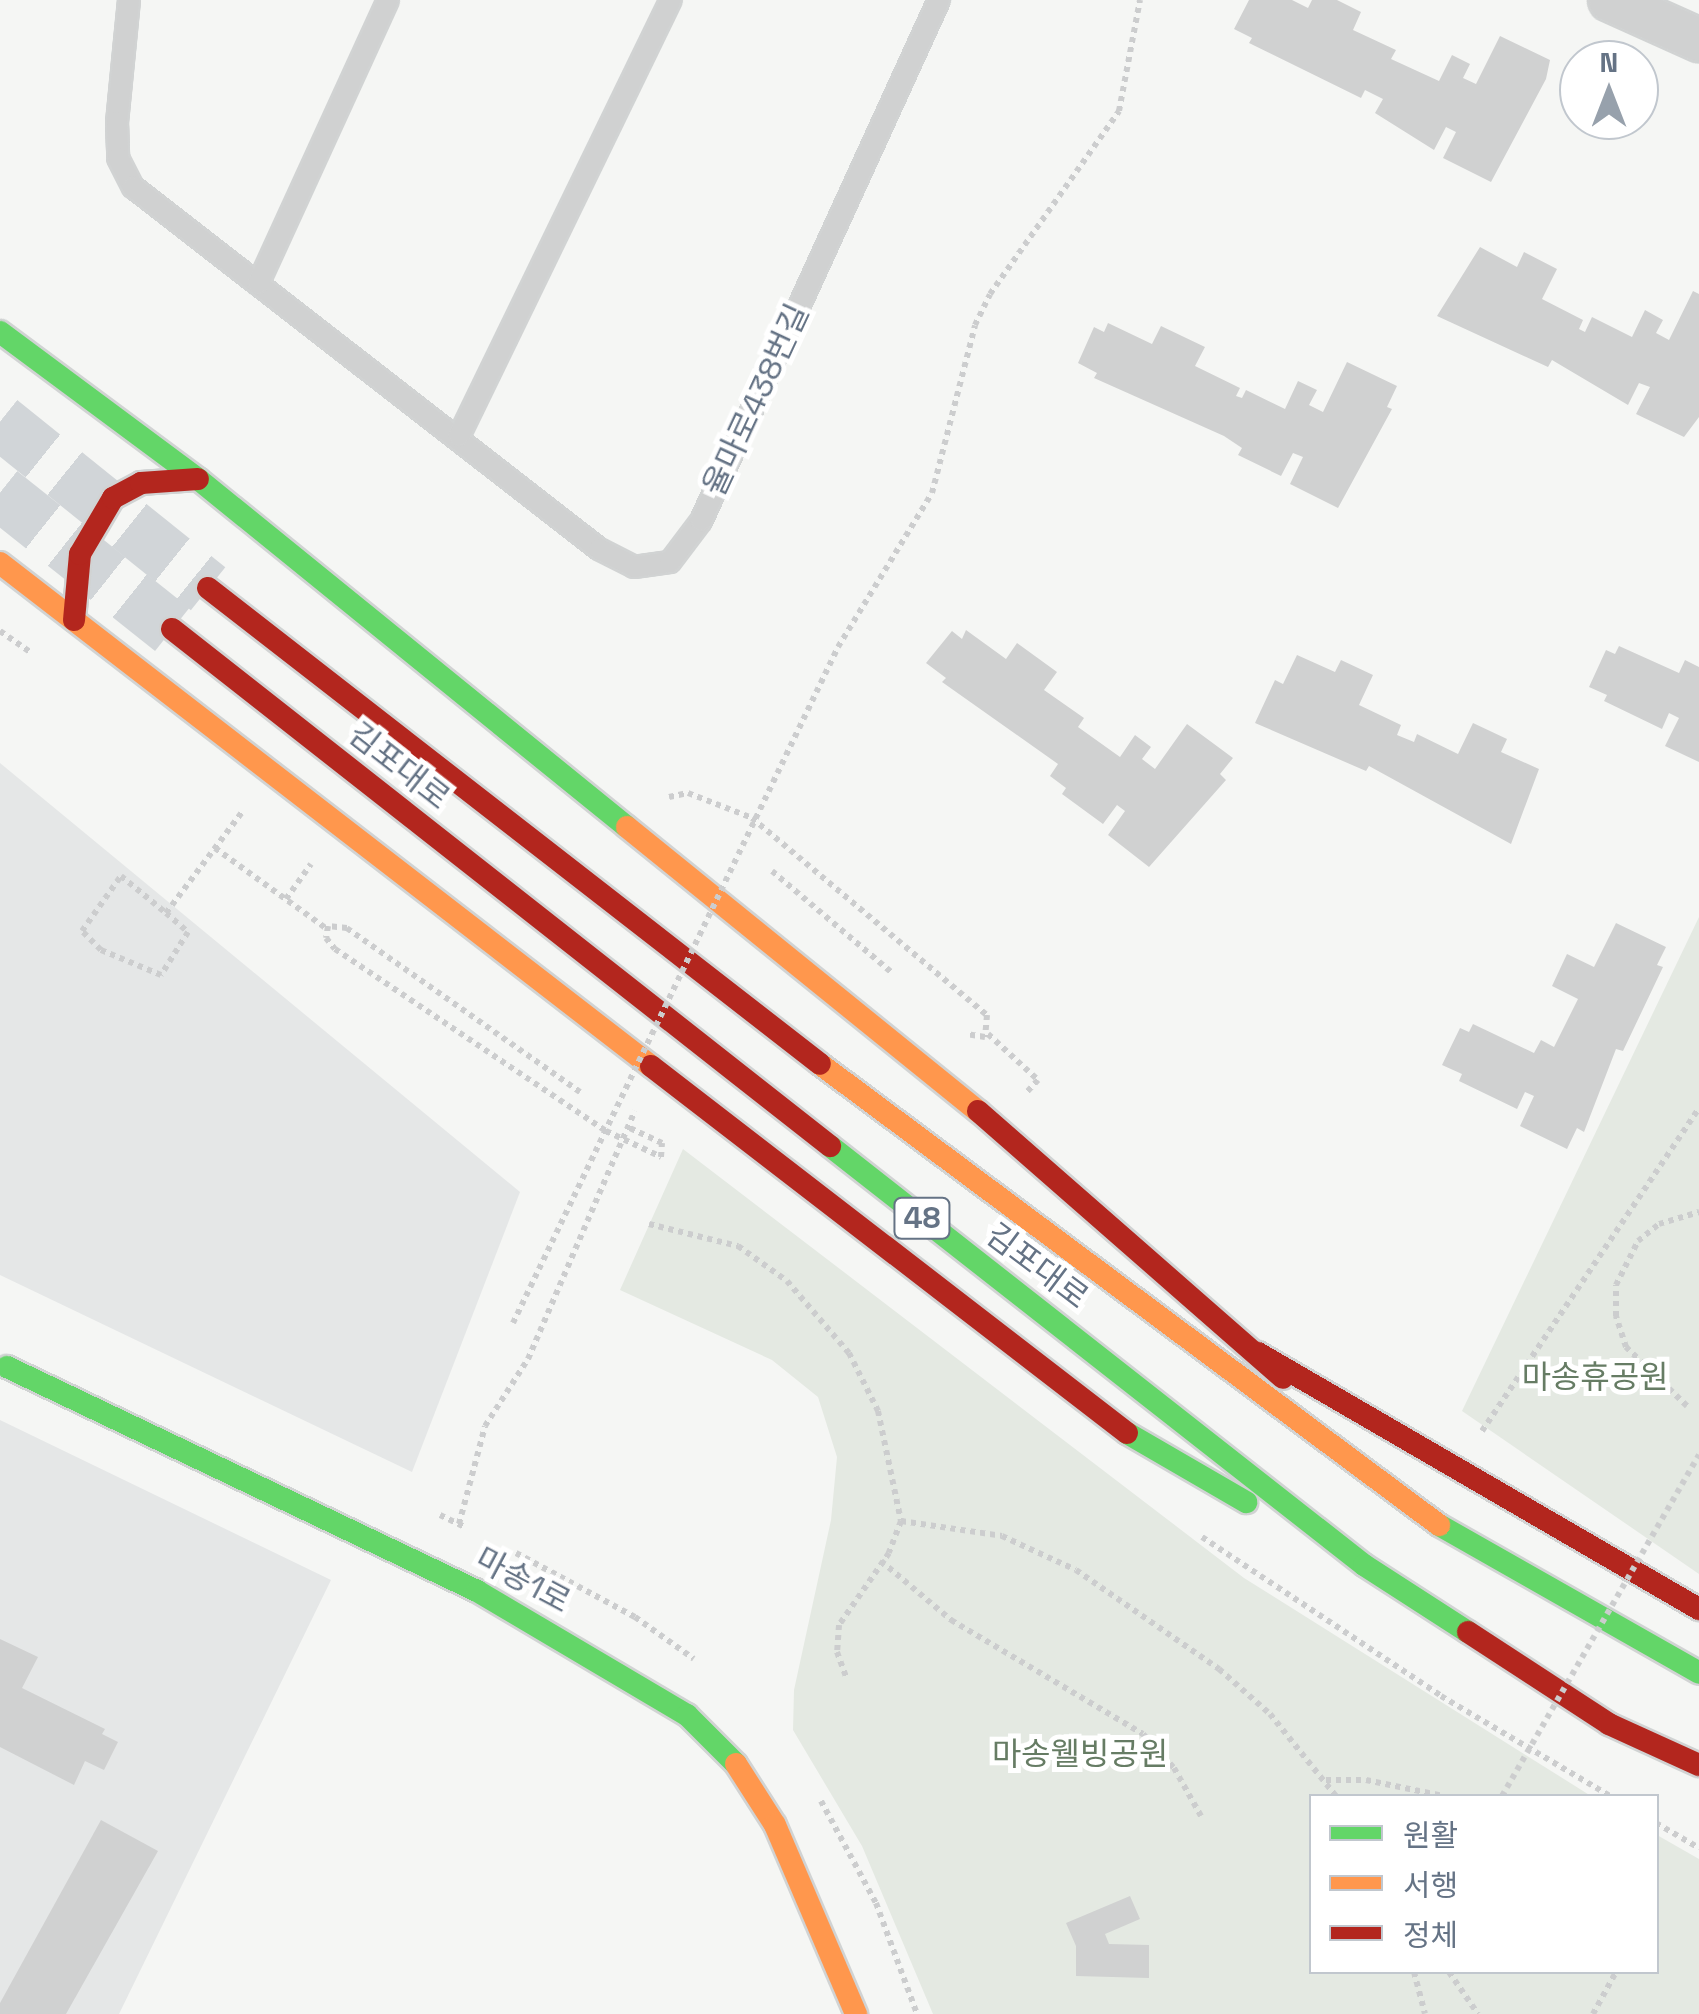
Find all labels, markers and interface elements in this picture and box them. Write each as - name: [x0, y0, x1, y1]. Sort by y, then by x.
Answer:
- north arrow: [1559, 40, 1659, 140]
- text: N: [1600, 44, 1618, 80]
- street label: 율마로438번길: [695, 298, 817, 502]
- street label: 김포대로: [341, 715, 457, 817]
- road number: 48: [892, 1193, 952, 1243]
- street label: 김포대로: [978, 1215, 1096, 1317]
- park label: 마송휴공원: [1521, 1358, 1669, 1396]
- street label: 마송1로: [469, 1539, 577, 1621]
- park label: 마송웰빙공원: [992, 1735, 1168, 1773]
- legend: [1309, 1794, 1659, 1974]
- text: 원활: [1403, 1816, 1458, 1855]
- text: 서행: [1403, 1866, 1458, 1905]
- text: 정체: [1403, 1916, 1458, 1955]

